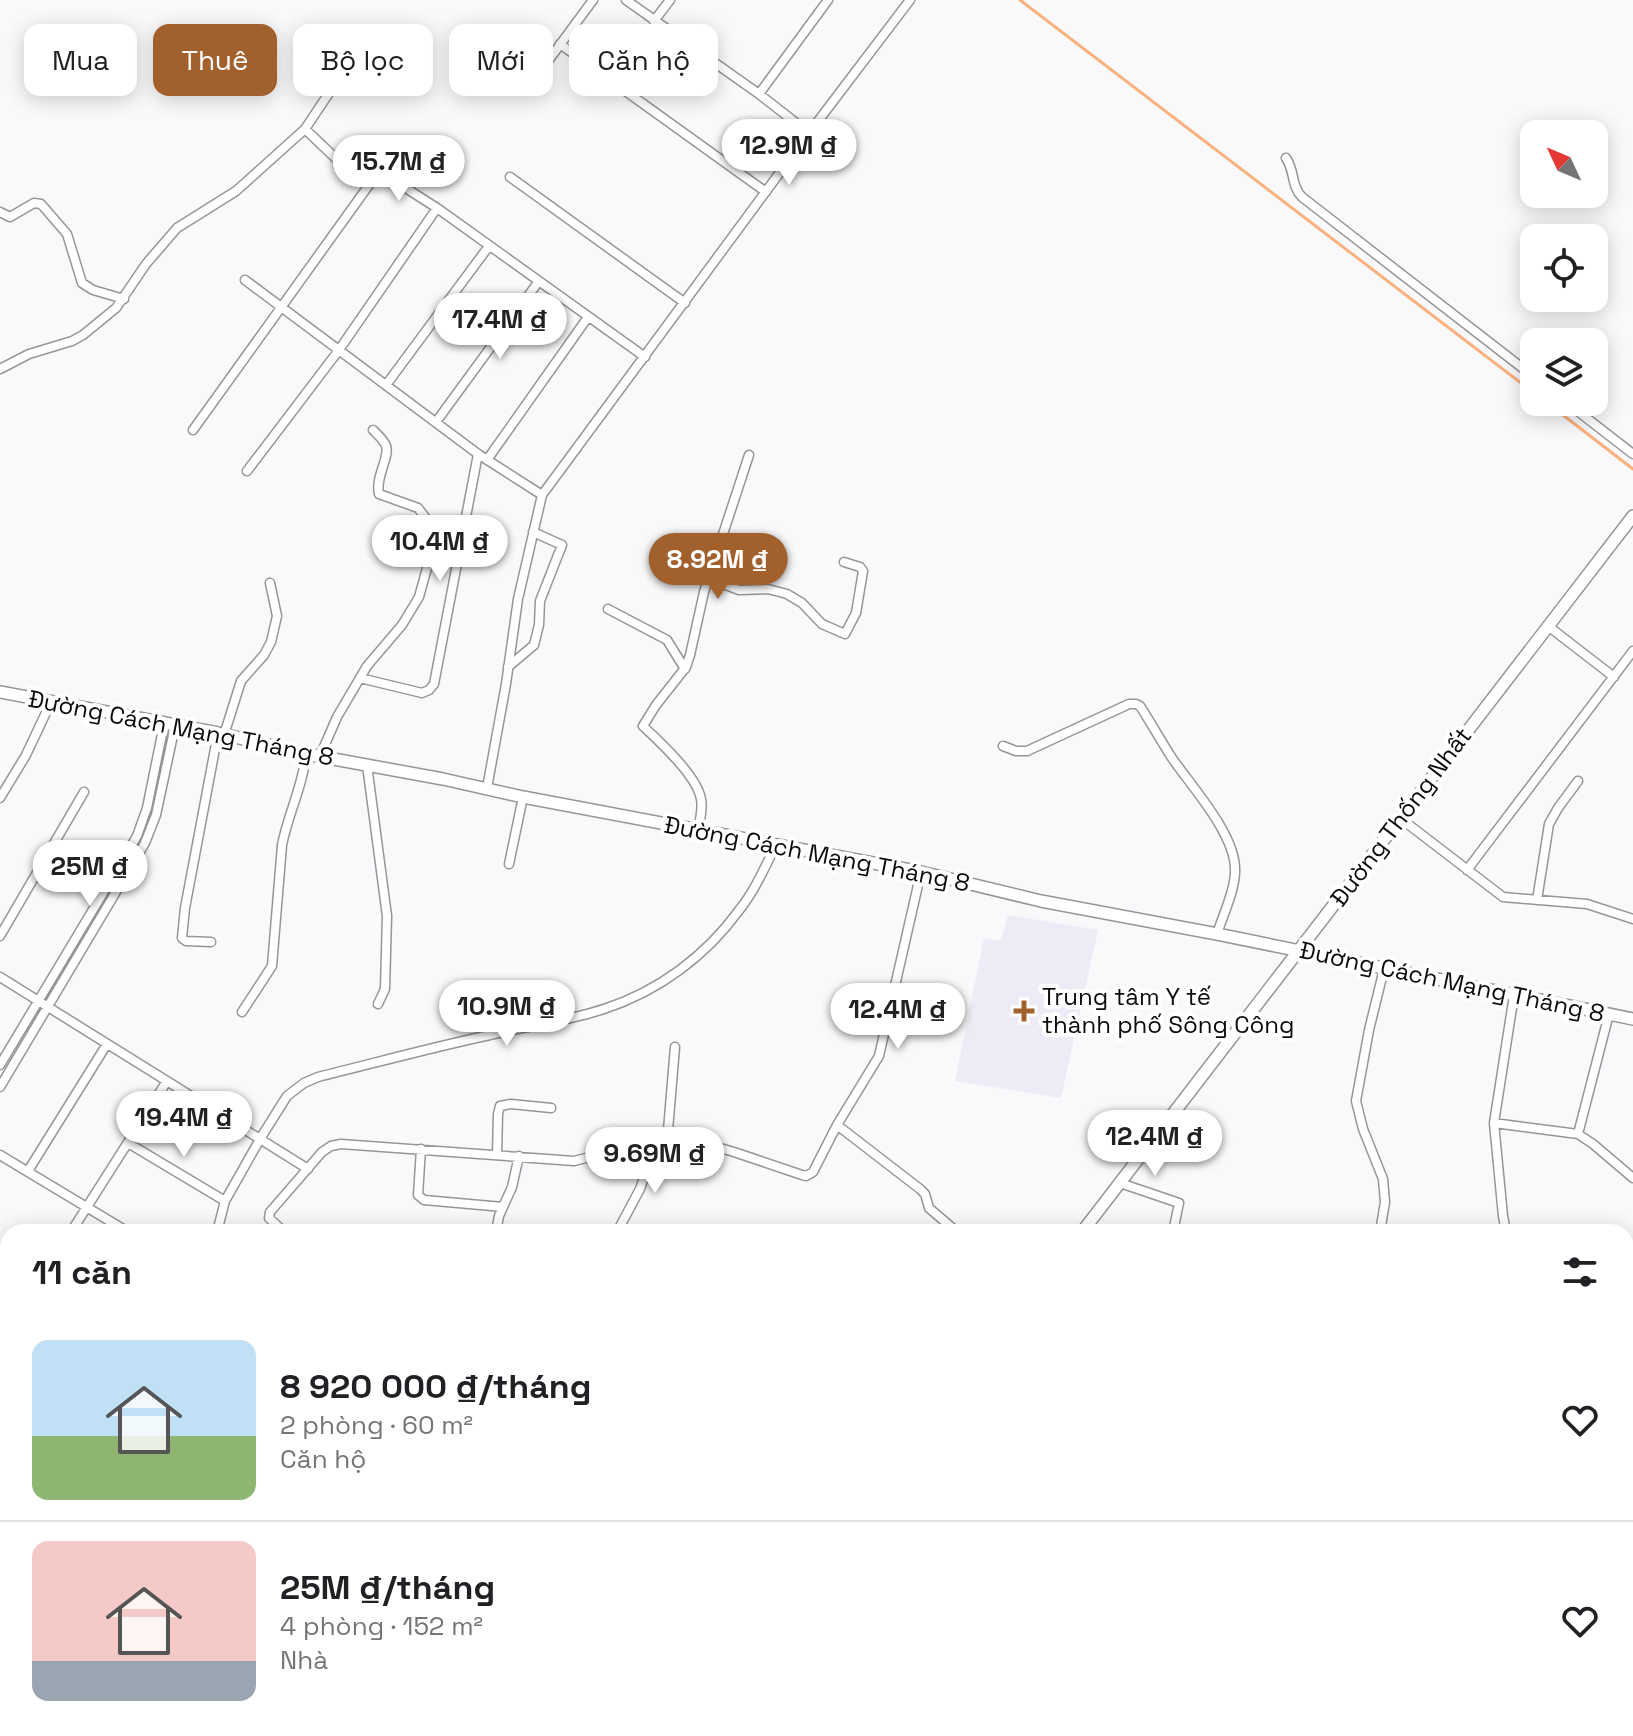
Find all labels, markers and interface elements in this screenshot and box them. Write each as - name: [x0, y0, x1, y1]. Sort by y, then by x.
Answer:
- chip: Mua: [24, 24, 137, 96]
- chip: Thuê: [153, 24, 277, 96]
- chip: Bộ lọc: [293, 24, 433, 96]
- chip: Mới: [449, 24, 553, 96]
- chip: Căn hộ: [569, 24, 718, 96]
- pin: 12.9M ₫: [715, 119, 863, 187]
- north arrow: [1520, 120, 1608, 208]
- map controls: [1520, 120, 1608, 416]
- text: 12.9M ₫: [740, 128, 838, 162]
- pin: 15.7M ₫: [325, 135, 473, 203]
- text: 15.7M ₫: [351, 144, 447, 178]
- button: locate: [1520, 224, 1608, 312]
- pin: 17.4M ₫: [426, 293, 574, 361]
- text: 17.4M ₫: [452, 302, 548, 336]
- button: layers: [1520, 328, 1608, 416]
- pin: 10.4M ₫: [366, 515, 514, 583]
- text: 10.4M ₫: [390, 524, 490, 558]
- pin: 8.92M ₫: [644, 533, 792, 601]
- text: 8.92M ₫: [667, 542, 769, 576]
- street label: Đường Cách Mạng Tháng 8: [26, 683, 337, 772]
- street label: Đường Thống Nhất: [1323, 721, 1478, 913]
- street label: Đường Cách Mạng Tháng 8: [662, 809, 973, 898]
- pin: 25M ₫: [34, 840, 146, 908]
- text: 25M ₫: [51, 849, 129, 883]
- street label: Đường Cách Mạng Tháng 8: [1297, 934, 1607, 1029]
- pin: 10.9M ₫: [433, 980, 581, 1048]
- place label: Trung tâm Y tế thành phố Sông Công: [1042, 981, 1295, 1040]
- pin: 12.4M ₫: [824, 983, 972, 1051]
- text: 10.9M ₫: [457, 989, 557, 1023]
- text: 12.4M ₫: [848, 992, 948, 1026]
- marker: Trung tâm Y tế thành phố Sông Công: [1013, 1000, 1035, 1022]
- pin: 19.4M ₫: [110, 1091, 258, 1159]
- text: 19.4M ₫: [134, 1100, 234, 1134]
- pin: 12.4M ₫: [1081, 1110, 1229, 1178]
- text: 12.4M ₫: [1105, 1119, 1205, 1153]
- pin: 9.69M ₫: [581, 1127, 729, 1195]
- text: 9.69M ₫: [603, 1136, 707, 1170]
- icon: filters: [1558, 1250, 1602, 1294]
- text: 11 căn: [32, 1251, 132, 1294]
- text: 8 920 000 ₫/tháng: [280, 1365, 592, 1408]
- icon: home: [96, 1372, 192, 1468]
- icon: heart: [1558, 1398, 1602, 1442]
- text: 2 phòng · 60 m²: [280, 1408, 473, 1442]
- text: Căn hộ: [280, 1442, 366, 1476]
- text: 25M ₫/tháng: [280, 1566, 495, 1609]
- icon: home: [96, 1573, 192, 1669]
- icon: heart: [1558, 1599, 1602, 1643]
- text: 4 phòng · 152 m²: [280, 1609, 483, 1643]
- text: Nhà: [280, 1643, 328, 1677]

